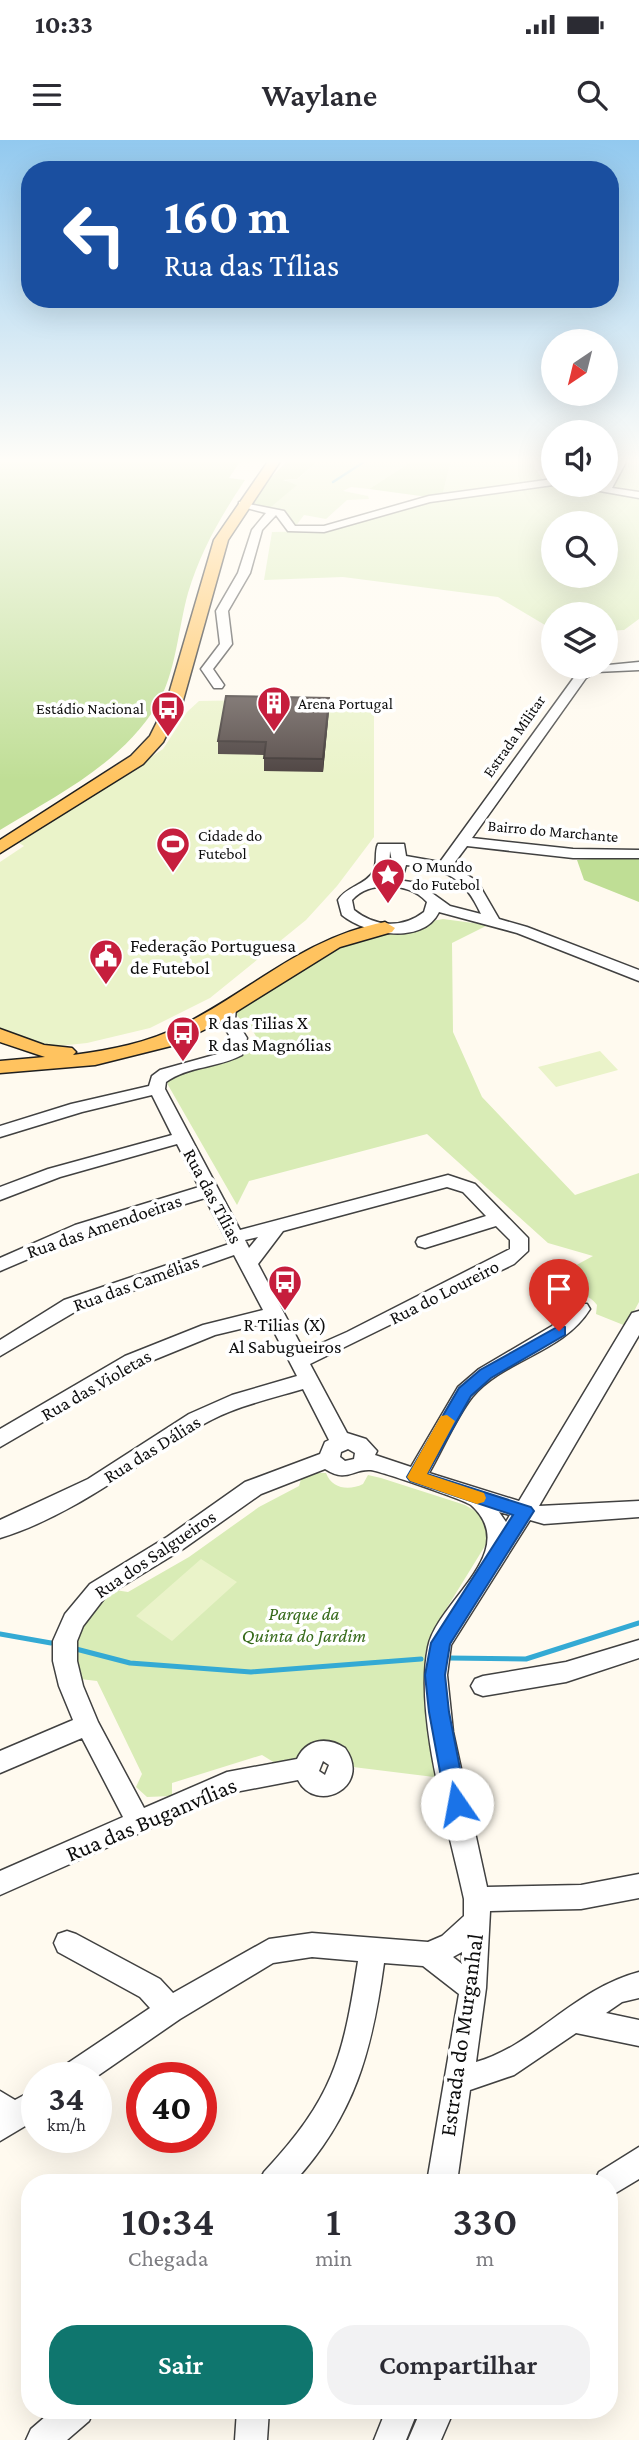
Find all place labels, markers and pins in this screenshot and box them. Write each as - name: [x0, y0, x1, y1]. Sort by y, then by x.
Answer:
- building icon: Arena Portugal: [255, 684, 293, 733]
- bus stop icon: Estádio Nacional: [149, 689, 187, 738]
- place label: Arena Portugal: [298, 695, 393, 713]
- place label: Estádio Nacional: [36, 700, 144, 717]
- sports icon: Cidade do Futebol: [154, 825, 192, 874]
- place label: Cidade do Futebol: [198, 827, 262, 862]
- place icon: O Mundo do Futebol: [369, 856, 407, 905]
- place label: O Mundo do Futebol: [412, 858, 480, 893]
- place label: Federação Portuguesa de Futebol: [130, 935, 296, 978]
- public building icon: Federação Portuguesa de Futebol: [87, 937, 125, 986]
- place label: R das Tilias X R das Magnólias: [208, 1012, 332, 1055]
- bus stop icon: R das Tilias X R das Magnólias: [164, 1014, 202, 1063]
- pin: [529, 1259, 589, 1331]
- bus stop icon: R Tilias (X) Al Sabugueiros: [266, 1263, 304, 1312]
- place label: R Tilias (X) Al Sabugueiros: [229, 1314, 341, 1357]

